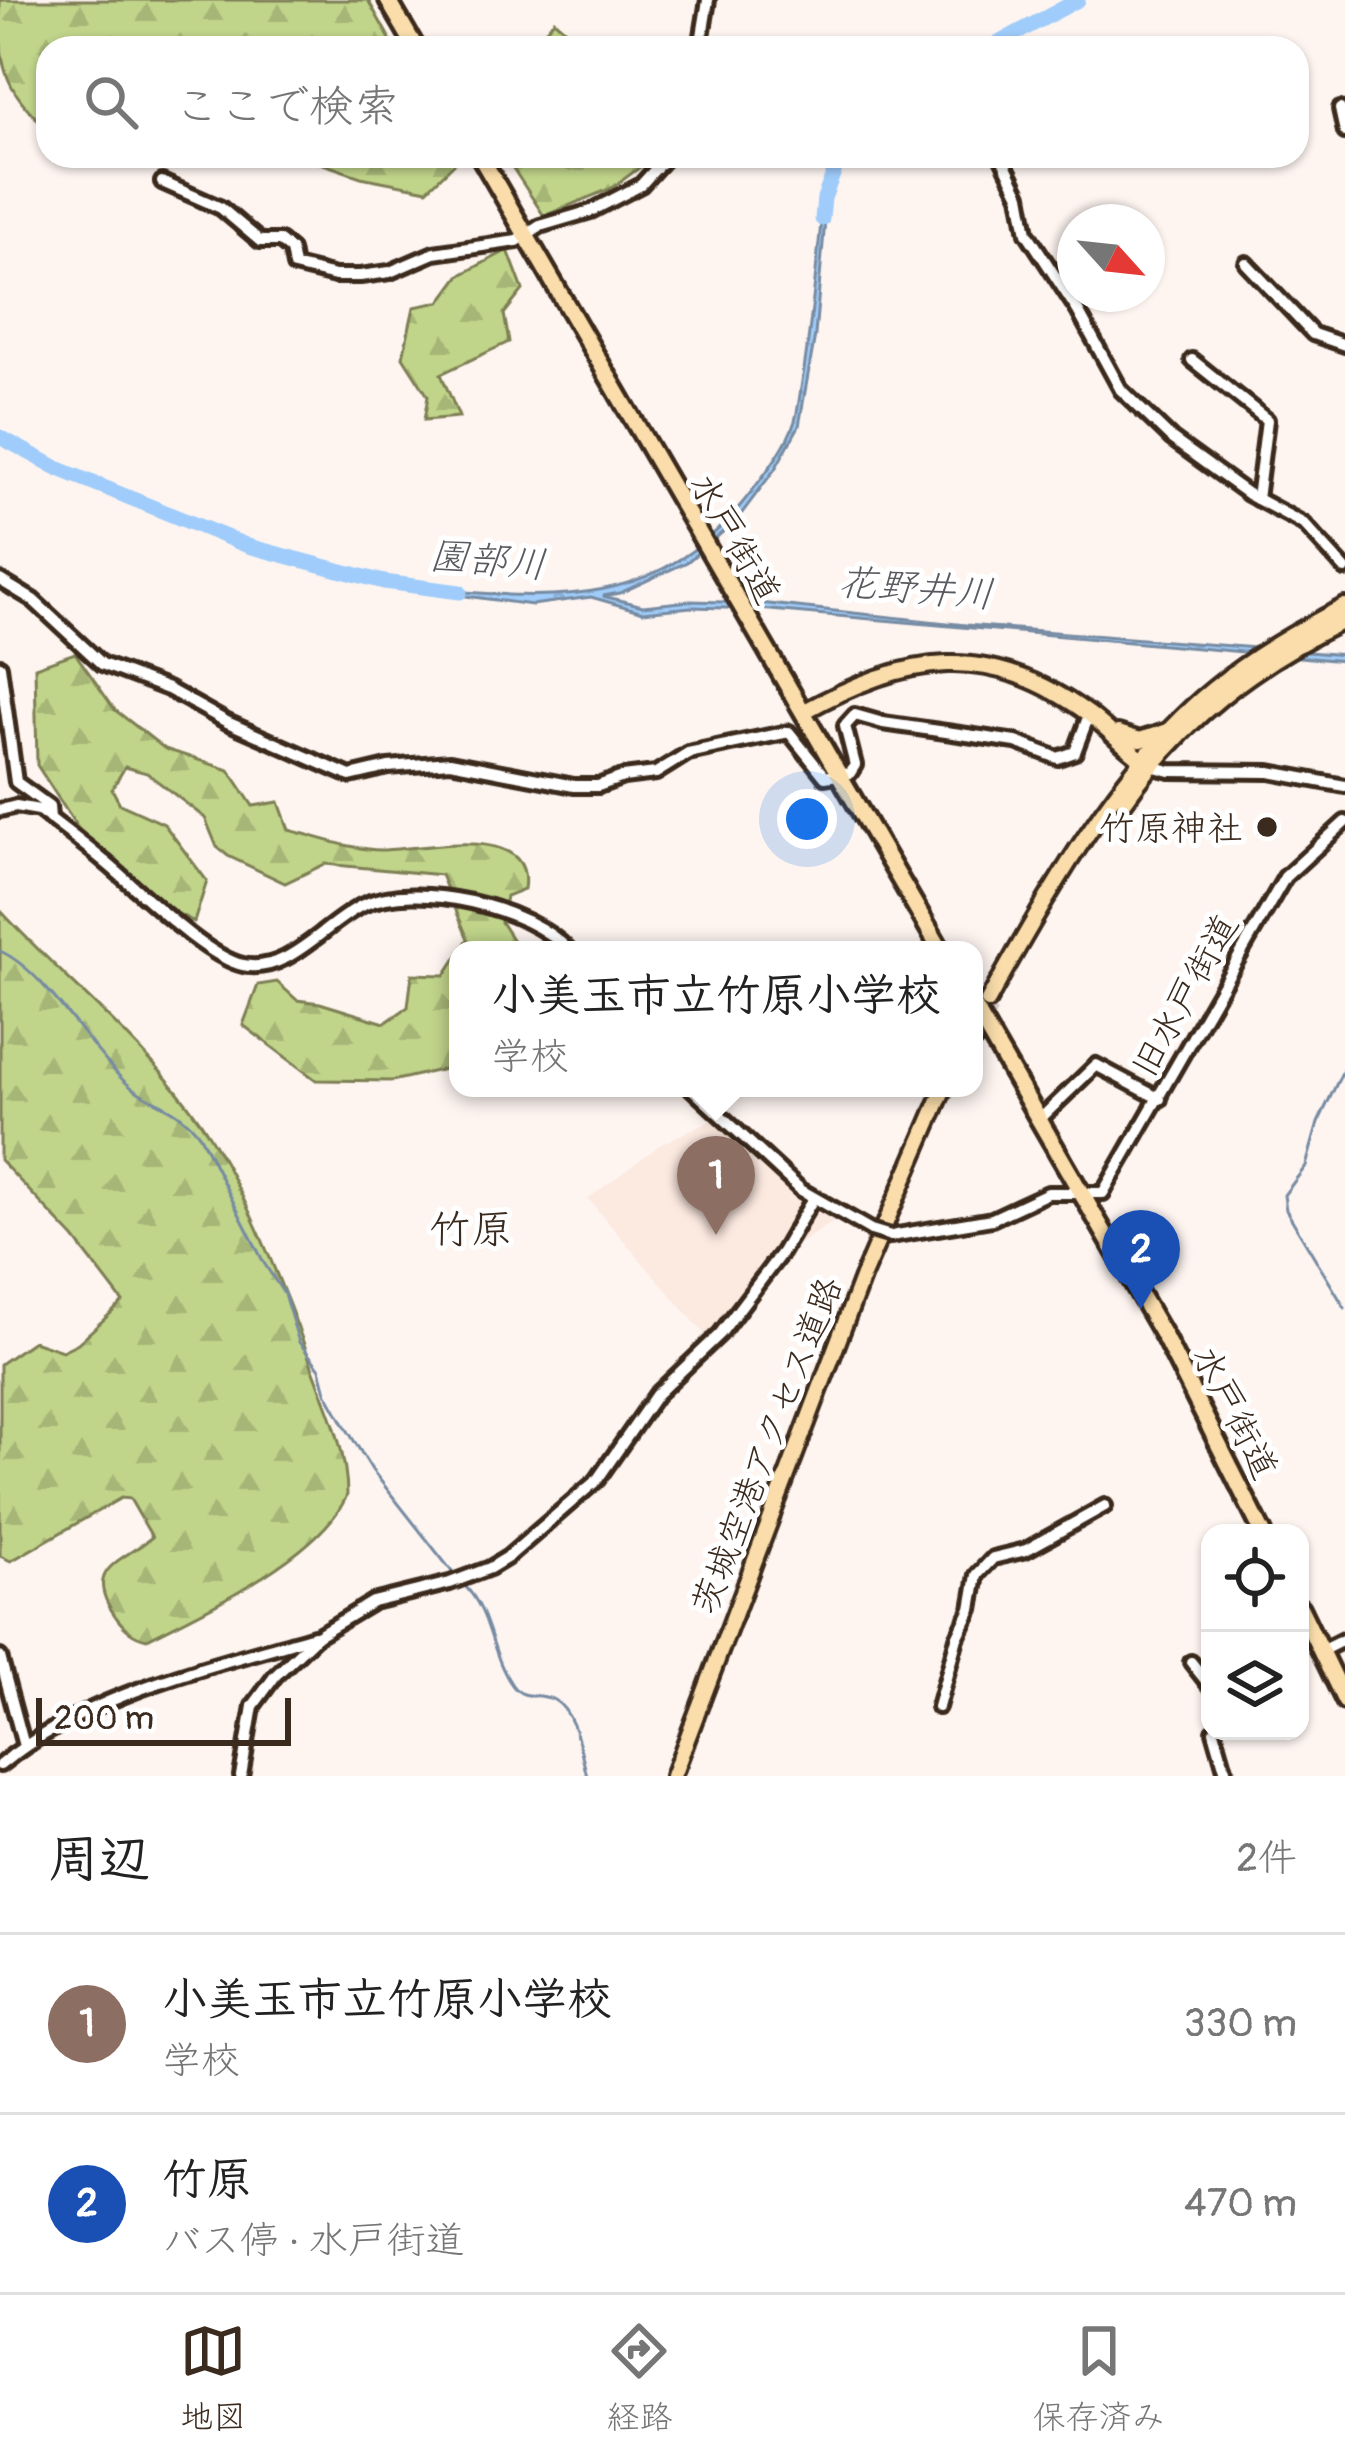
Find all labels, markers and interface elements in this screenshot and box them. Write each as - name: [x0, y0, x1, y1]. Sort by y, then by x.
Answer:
- search box: [36, 36, 1309, 168]
- icon: search: [78, 69, 144, 135]
- text: ここで検索: [174, 79, 399, 135]
- north arrow: [1057, 204, 1165, 312]
- street label: 水戸街道: [679, 465, 790, 612]
- water label: 園部川: [427, 531, 548, 590]
- water label: 花野井川: [836, 557, 996, 620]
- your location: [777, 789, 837, 849]
- place label: 竹原神社: [1099, 806, 1243, 851]
- marker: 竹原神社: [1254, 814, 1280, 840]
- street label: 旧水戸街道: [1122, 906, 1249, 1085]
- popup: [449, 941, 983, 1097]
- text: 小美玉市立竹原小学校: [491, 968, 941, 1024]
- text: 学校: [491, 1032, 569, 1081]
- pin: 1: [677, 1136, 755, 1235]
- district label: 竹原: [429, 1204, 513, 1256]
- pin: 2: [1102, 1210, 1180, 1309]
- street label: 茨城空港アクセス道路: [682, 1270, 853, 1621]
- street label: 水戸街道: [1182, 1338, 1287, 1487]
- map controls: [1201, 1524, 1309, 1740]
- button: locate: [1201, 1524, 1309, 1632]
- button: layers: [1201, 1632, 1309, 1740]
- scale bar: [36, 1692, 291, 1745]
- text: 200 m: [54, 1698, 154, 1739]
- text: 周辺: [48, 1828, 150, 1892]
- text: 2件: [1236, 1834, 1297, 1883]
- text: 小美玉市立竹原小学校: [162, 1972, 612, 2028]
- text: 1: [79, 1999, 95, 2048]
- text: 330 m: [1184, 1999, 1297, 2048]
- text: 学校: [162, 2036, 240, 2085]
- text: 竹原: [162, 2152, 252, 2208]
- text: 2: [76, 2179, 98, 2228]
- text: 470 m: [1184, 2179, 1297, 2228]
- text: バス停 · 水戸街道: [162, 2216, 465, 2265]
- tab: 地図: [180, 2318, 246, 2438]
- tab: 経路: [606, 2318, 672, 2438]
- tab: 保存済み: [1033, 2318, 1165, 2438]

